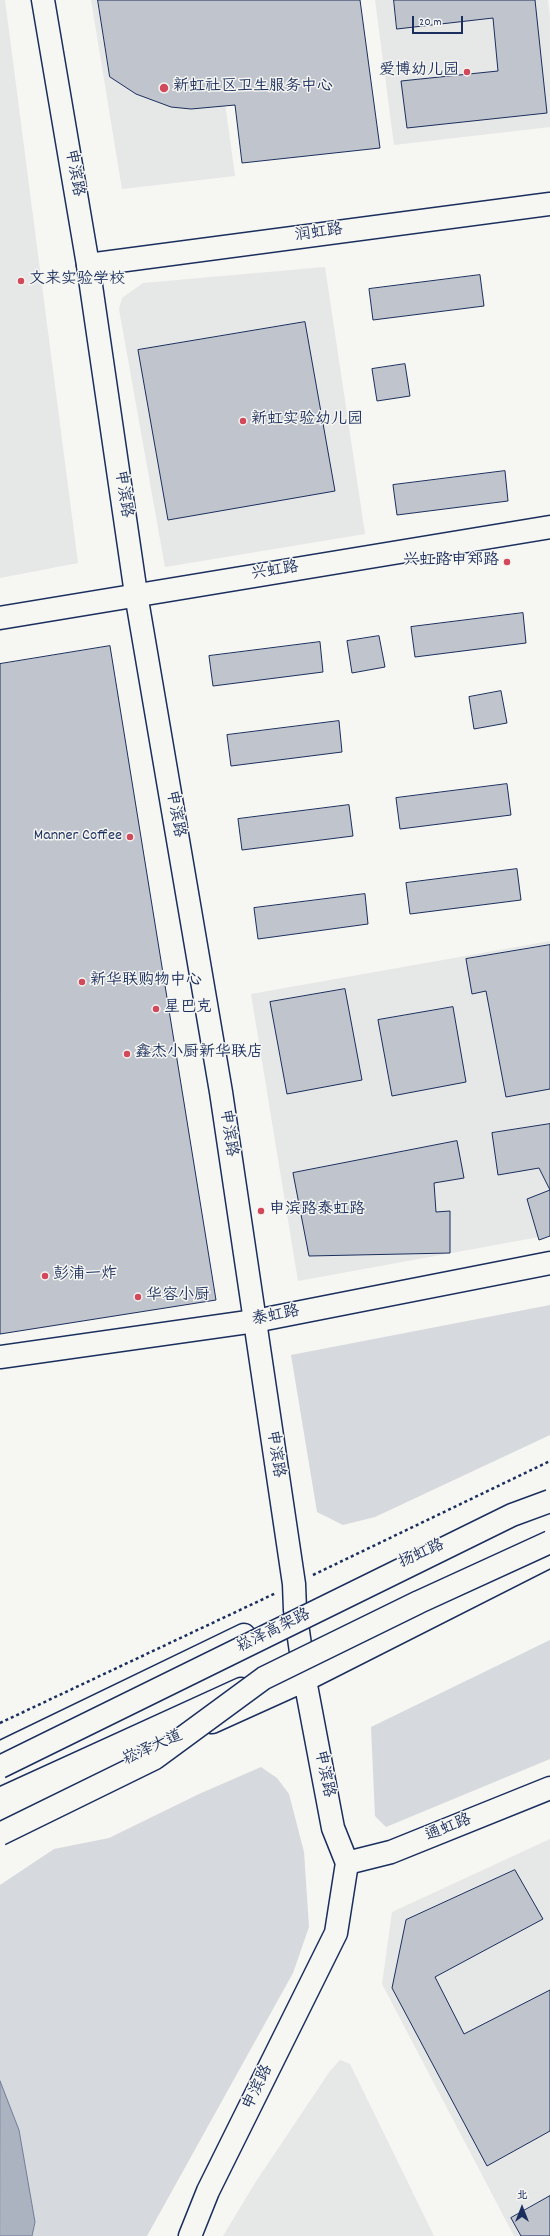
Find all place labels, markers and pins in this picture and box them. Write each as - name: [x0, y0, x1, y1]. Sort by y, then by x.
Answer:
- place label: 爱博幼儿园: [379, 62, 459, 82]
- marker: 爱博幼儿园: [462, 67, 472, 77]
- place label: 新虹社区卫生服务中心: [173, 78, 333, 98]
- marker: 新虹社区卫生服务中心: [158, 82, 170, 94]
- place label: 文来实验学校: [29, 271, 125, 291]
- marker: 文来实验学校: [16, 276, 26, 286]
- place label: 新虹实验幼儿园: [251, 411, 363, 431]
- marker: 新虹实验幼儿园: [238, 416, 248, 426]
- place label: 兴虹路申郑路: [403, 552, 499, 572]
- marker: 兴虹路申郑路: [502, 557, 512, 567]
- place label: Manner Coffee: [34, 827, 122, 847]
- marker: Manner Coffee: [125, 832, 135, 842]
- place label: 新华联购物中心: [90, 972, 202, 992]
- marker: 新华联购物中心: [77, 977, 87, 987]
- place label: 星巴克: [164, 999, 212, 1019]
- marker: 星巴克: [151, 1004, 161, 1014]
- place label: 鑫杰小厨新华联店: [135, 1044, 263, 1064]
- marker: 鑫杰小厨新华联店: [122, 1049, 132, 1059]
- place label: 申滨路泰虹路: [269, 1201, 365, 1221]
- marker: 申滨路泰虹路: [256, 1206, 266, 1216]
- place label: 彭浦一炸: [53, 1266, 117, 1286]
- marker: 彭浦一炸: [40, 1271, 50, 1281]
- place label: 华容小厨: [146, 1287, 210, 1307]
- marker: 华容小厨: [133, 1292, 143, 1302]

